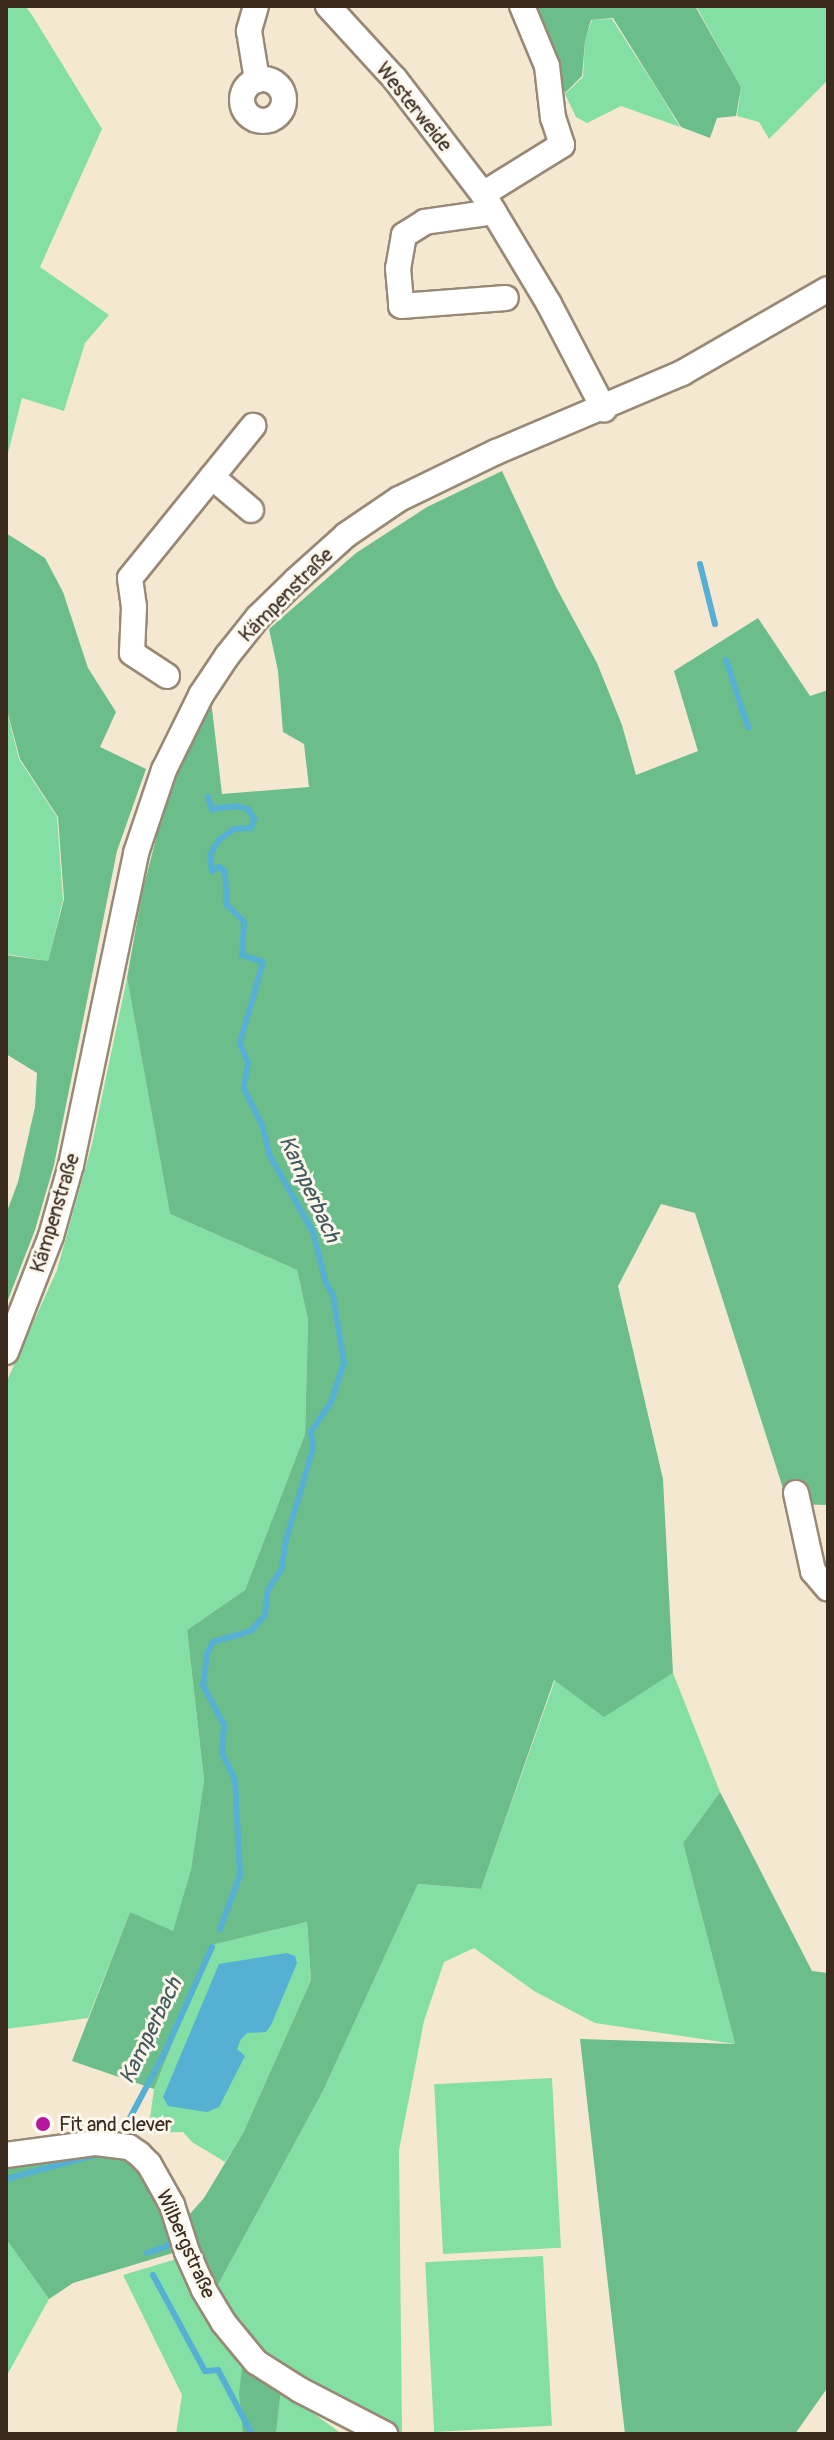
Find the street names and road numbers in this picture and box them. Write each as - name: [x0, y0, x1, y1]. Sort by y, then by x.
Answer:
- street label: Westerweide: [371, 58, 457, 156]
- street label: Kämpenstraße: [234, 543, 338, 647]
- street label: Kämpenstraße: [25, 1151, 85, 1275]
- street label: Wilbergstraße: [151, 2186, 221, 2302]

